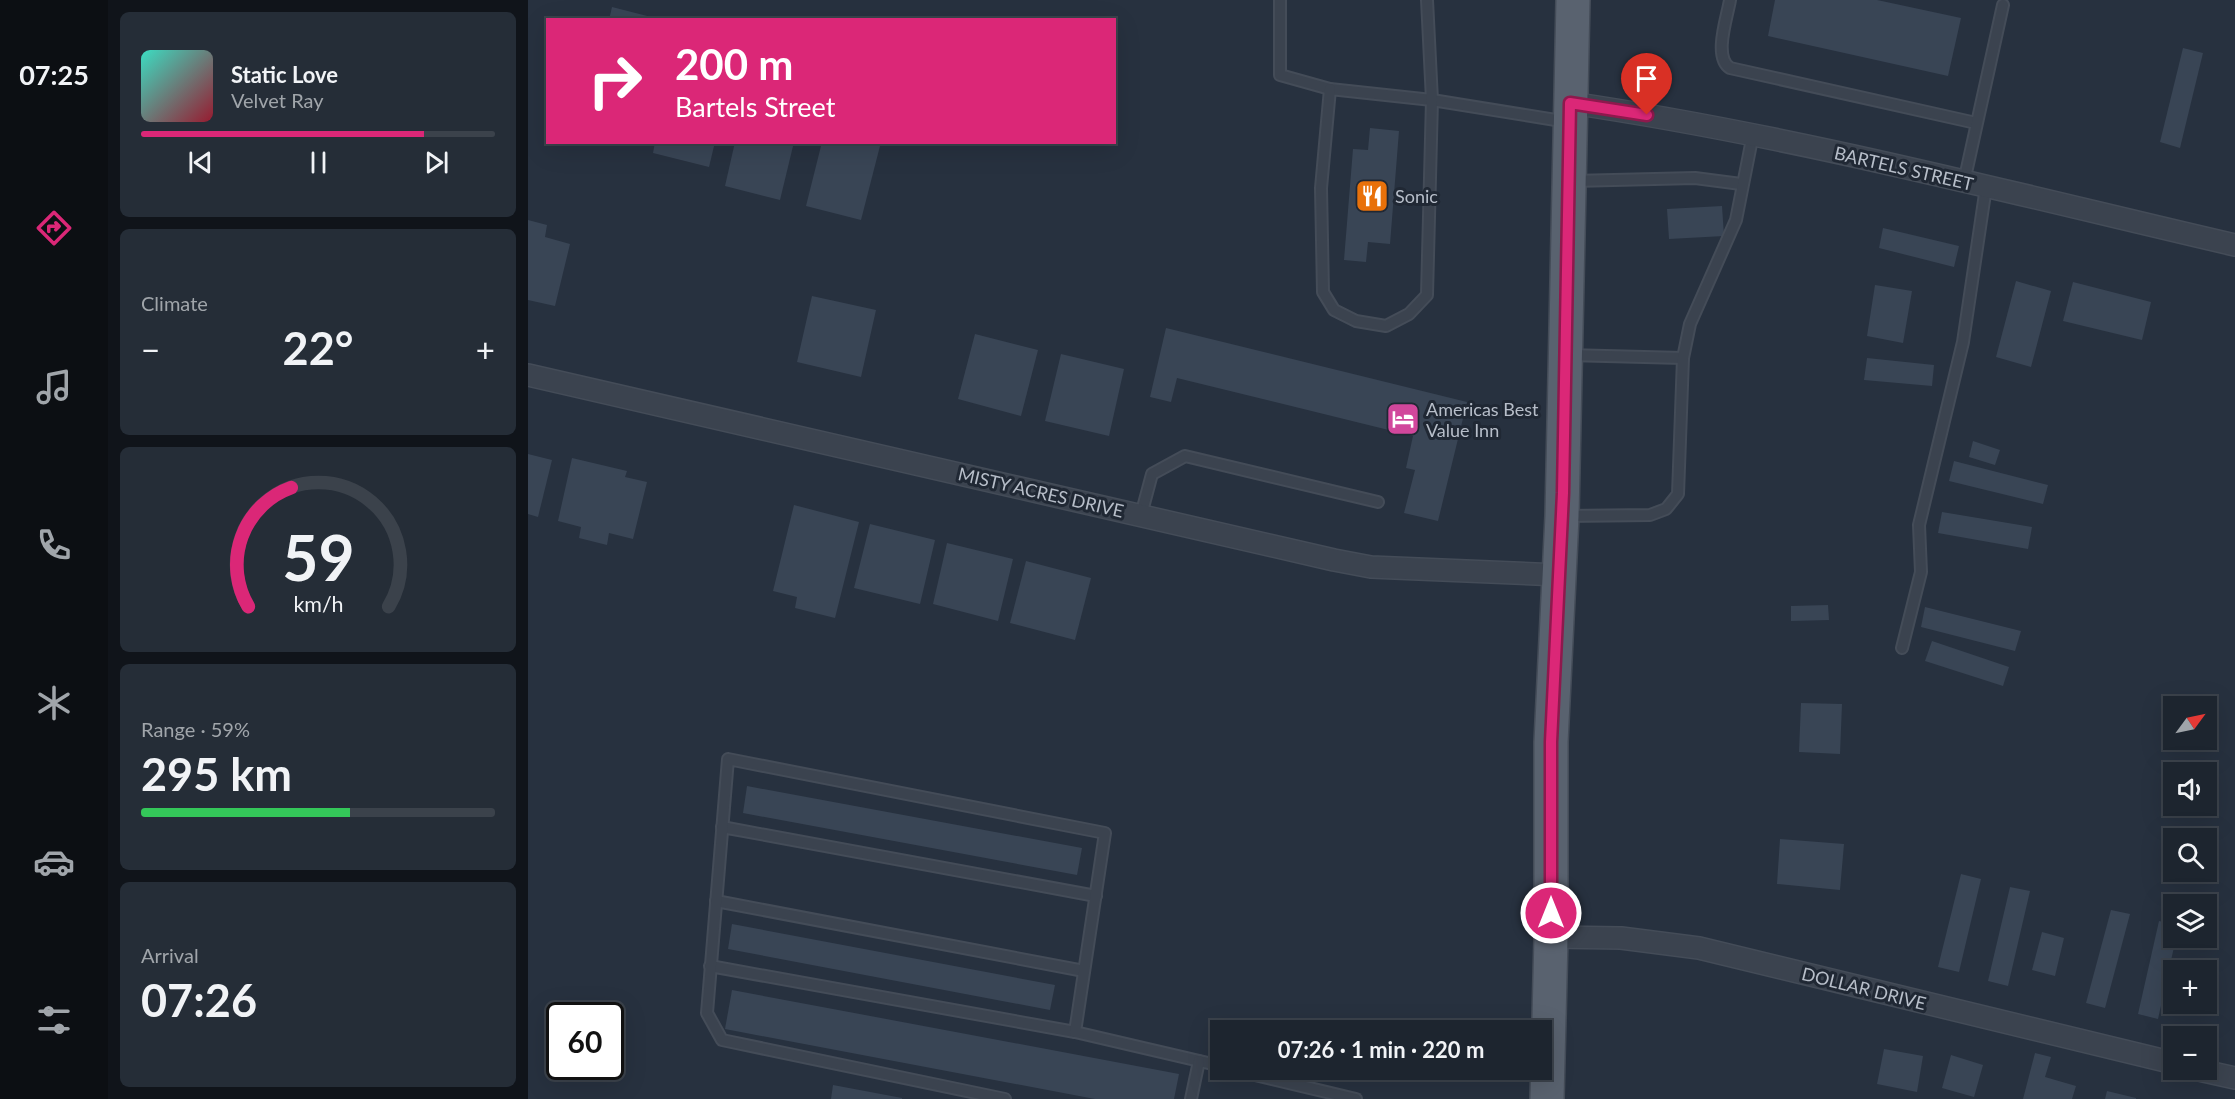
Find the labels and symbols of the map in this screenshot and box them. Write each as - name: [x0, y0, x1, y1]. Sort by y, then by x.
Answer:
- pin: [1621, 53, 1672, 115]
- street label: BARTELS STREET: [1832, 141, 1976, 195]
- restaurant icon: Sonic: [1354, 178, 1390, 214]
- place label: Sonic: [1395, 185, 1438, 207]
- place label: Americas Best Value Inn: [1426, 398, 1539, 441]
- hotel icon: Americas Best Value Inn: [1385, 401, 1421, 437]
- street label: MISTY ACRES DRIVE: [956, 462, 1126, 522]
- north arrow: [2163, 696, 2217, 750]
- position arrow: [1519, 881, 1583, 945]
- street label: DOLLAR DRIVE: [1800, 962, 1928, 1014]
- speed limit sign: 60: [546, 1002, 624, 1080]

